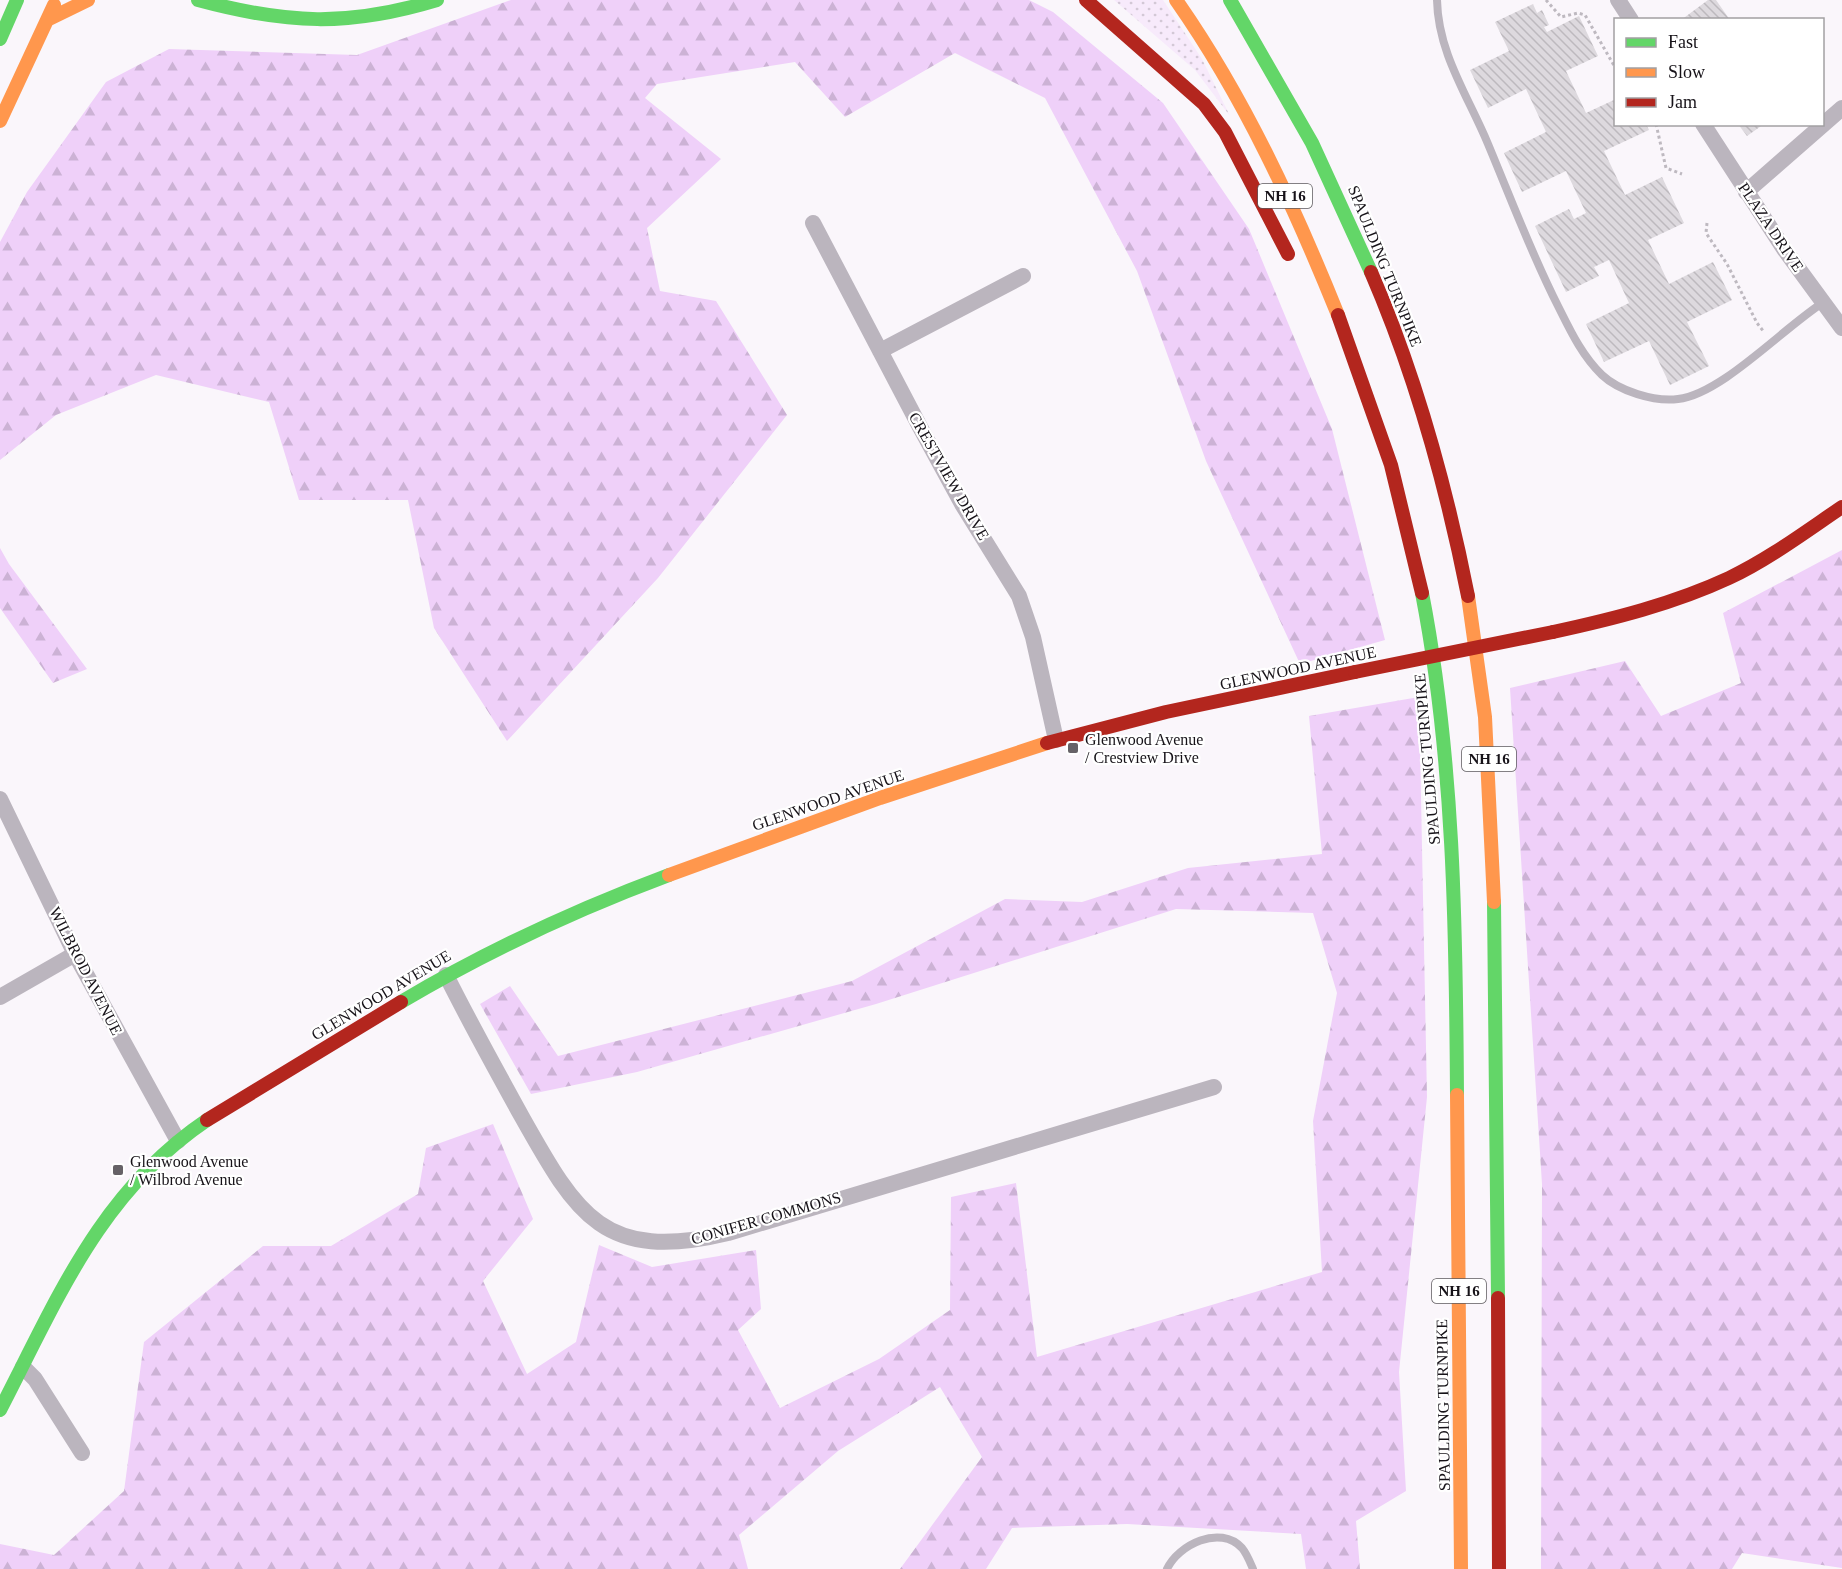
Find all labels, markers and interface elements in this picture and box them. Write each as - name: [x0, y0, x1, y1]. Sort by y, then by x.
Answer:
- legend: [1614, 18, 1824, 126]
- text: Fast: [1668, 32, 1698, 52]
- text: Slow: [1668, 62, 1705, 82]
- text: Jam: [1668, 92, 1697, 112]
- street label: PLAZA DRIVE: [1735, 179, 1807, 275]
- street label: SPAULDING TURNPIKE: [1345, 183, 1425, 349]
- road number: NH 16: [1258, 184, 1312, 208]
- street label: CRESTVIEW DRIVE: [906, 409, 992, 543]
- street label: GLENWOOD AVENUE: [1218, 643, 1378, 693]
- street label: SPAULDING TURNPIKE: [1411, 673, 1443, 845]
- place label: Glenwood Avenue / Crestview Drive: [1085, 731, 1203, 766]
- marker: Glenwood Avenue / Crestview Drive: [1066, 741, 1080, 755]
- road number: NH 16: [1462, 747, 1516, 771]
- street label: GLENWOOD AVENUE: [750, 766, 906, 834]
- street label: WILBROD AVENUE: [46, 904, 126, 1038]
- street label: GLENWOOD AVENUE: [308, 947, 454, 1043]
- place label: Glenwood Avenue / Wilbrod Avenue: [130, 1153, 248, 1188]
- marker: Glenwood Avenue / Wilbrod Avenue: [111, 1163, 125, 1177]
- street label: CONIFER COMMONS: [689, 1188, 843, 1248]
- road number: NH 16: [1432, 1279, 1486, 1303]
- street label: SPAULDING TURNPIKE: [1433, 1319, 1453, 1491]

